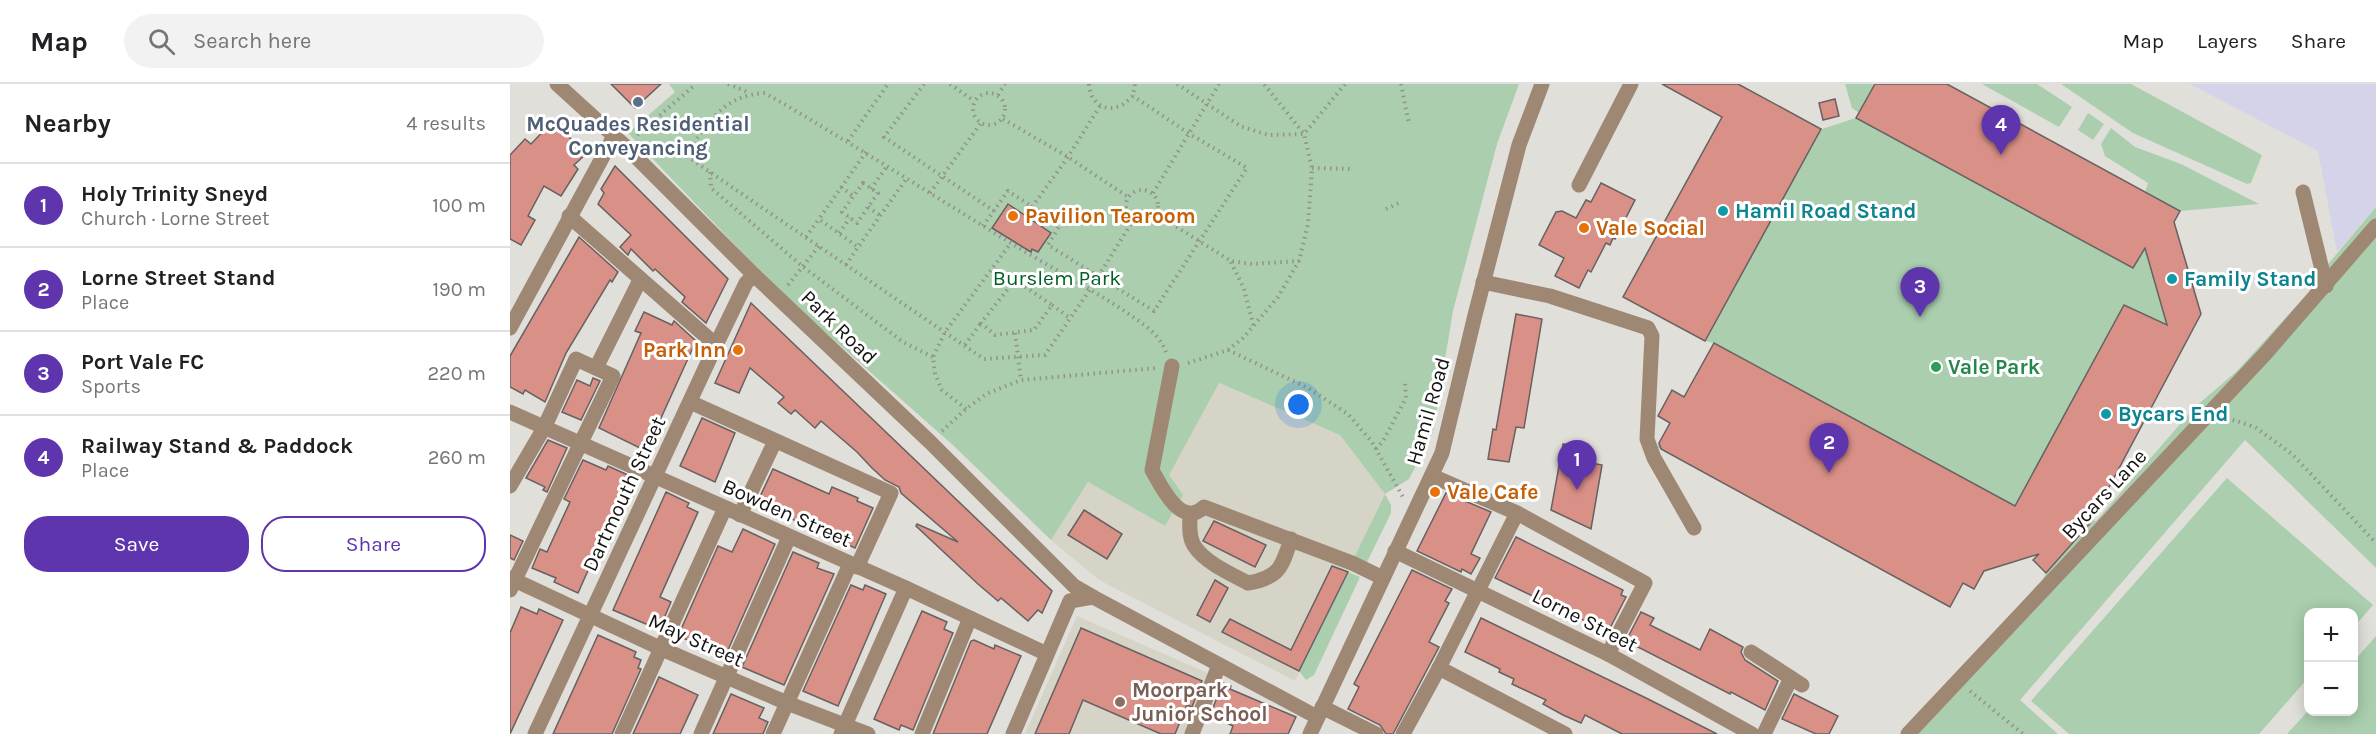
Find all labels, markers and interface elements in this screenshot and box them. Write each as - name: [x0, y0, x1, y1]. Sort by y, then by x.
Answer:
- search box: [124, 14, 544, 68]
- text: Map: [30, 25, 88, 58]
- icon: search: [145, 25, 178, 58]
- text: Search here: [193, 28, 311, 54]
- text: Map: [2122, 29, 2164, 53]
- text: Layers: [2197, 29, 2258, 53]
- text: Share: [2291, 29, 2346, 53]
- marker: McQuades Residential Conveyancing: [631, 95, 645, 109]
- pin: 4: [1982, 106, 2020, 155]
- text: Nearby: [24, 108, 111, 139]
- text: 4 results: [406, 112, 486, 135]
- place label: McQuades Residential Conveyancing: [526, 112, 750, 160]
- text: Holy Trinity Sneyd: [81, 181, 268, 207]
- text: 1: [40, 194, 47, 217]
- text: 100 m: [432, 194, 486, 217]
- place label: Hamil Road Stand: [1735, 199, 1916, 223]
- place label: Pavilion Tearoom: [1025, 204, 1196, 228]
- marker: Hamil Road Stand: [1716, 204, 1730, 218]
- text: Church · Lorne Street: [81, 207, 270, 230]
- marker: Pavilion Tearoom: [1006, 209, 1020, 223]
- place label: Vale Social: [1596, 216, 1705, 240]
- marker: Vale Social: [1577, 221, 1591, 235]
- text: Lorne Street Stand: [81, 265, 276, 291]
- park label: Burslem Park: [993, 266, 1121, 290]
- place label: Family Stand: [2184, 267, 2316, 291]
- pin: 3: [1900, 268, 1940, 317]
- marker: Family Stand: [2165, 272, 2179, 286]
- text: 2: [37, 278, 50, 301]
- text: 190 m: [432, 278, 486, 301]
- street label: Park Road: [796, 285, 882, 369]
- text: Place: [81, 291, 129, 314]
- place label: Park Inn: [643, 338, 726, 362]
- marker: Park Inn: [731, 343, 745, 357]
- text: Port Vale FC: [81, 349, 204, 375]
- street label: Hamil Road: [1401, 354, 1455, 468]
- place label: Vale Park: [1948, 355, 2041, 379]
- marker: Vale Park: [1929, 360, 1943, 374]
- text: 3: [37, 362, 50, 385]
- text: 220 m: [427, 362, 486, 385]
- text: Sports: [81, 375, 141, 398]
- your location: [1284, 390, 1313, 419]
- place label: Bycars End: [2118, 402, 2229, 426]
- marker: Bycars End: [2099, 407, 2113, 421]
- street label: Dartmouth Street: [578, 413, 670, 575]
- pin: 2: [1810, 424, 1848, 473]
- text: Railway Stand & Paddock: [81, 433, 353, 459]
- pin: 1: [1558, 440, 1596, 490]
- street label: Bycars Lane: [2056, 444, 2152, 544]
- text: 4: [38, 446, 49, 469]
- text: 260 m: [428, 446, 486, 469]
- text: Place: [81, 459, 129, 482]
- street label: Bowden Street: [719, 474, 855, 552]
- place label: Vale Cafe: [1447, 480, 1538, 504]
- marker: Vale Cafe: [1428, 485, 1442, 499]
- button: Save: [24, 516, 249, 572]
- button: Share: [261, 516, 486, 572]
- street label: Lorne Street: [1528, 583, 1642, 657]
- street label: May Street: [645, 608, 747, 672]
- map controls: [2304, 608, 2358, 716]
- button: +: [2304, 608, 2358, 662]
- button: −: [2304, 662, 2358, 716]
- place label: Moorpark Junior School: [1132, 678, 1268, 726]
- marker: Moorpark Junior School: [1113, 695, 1127, 709]

